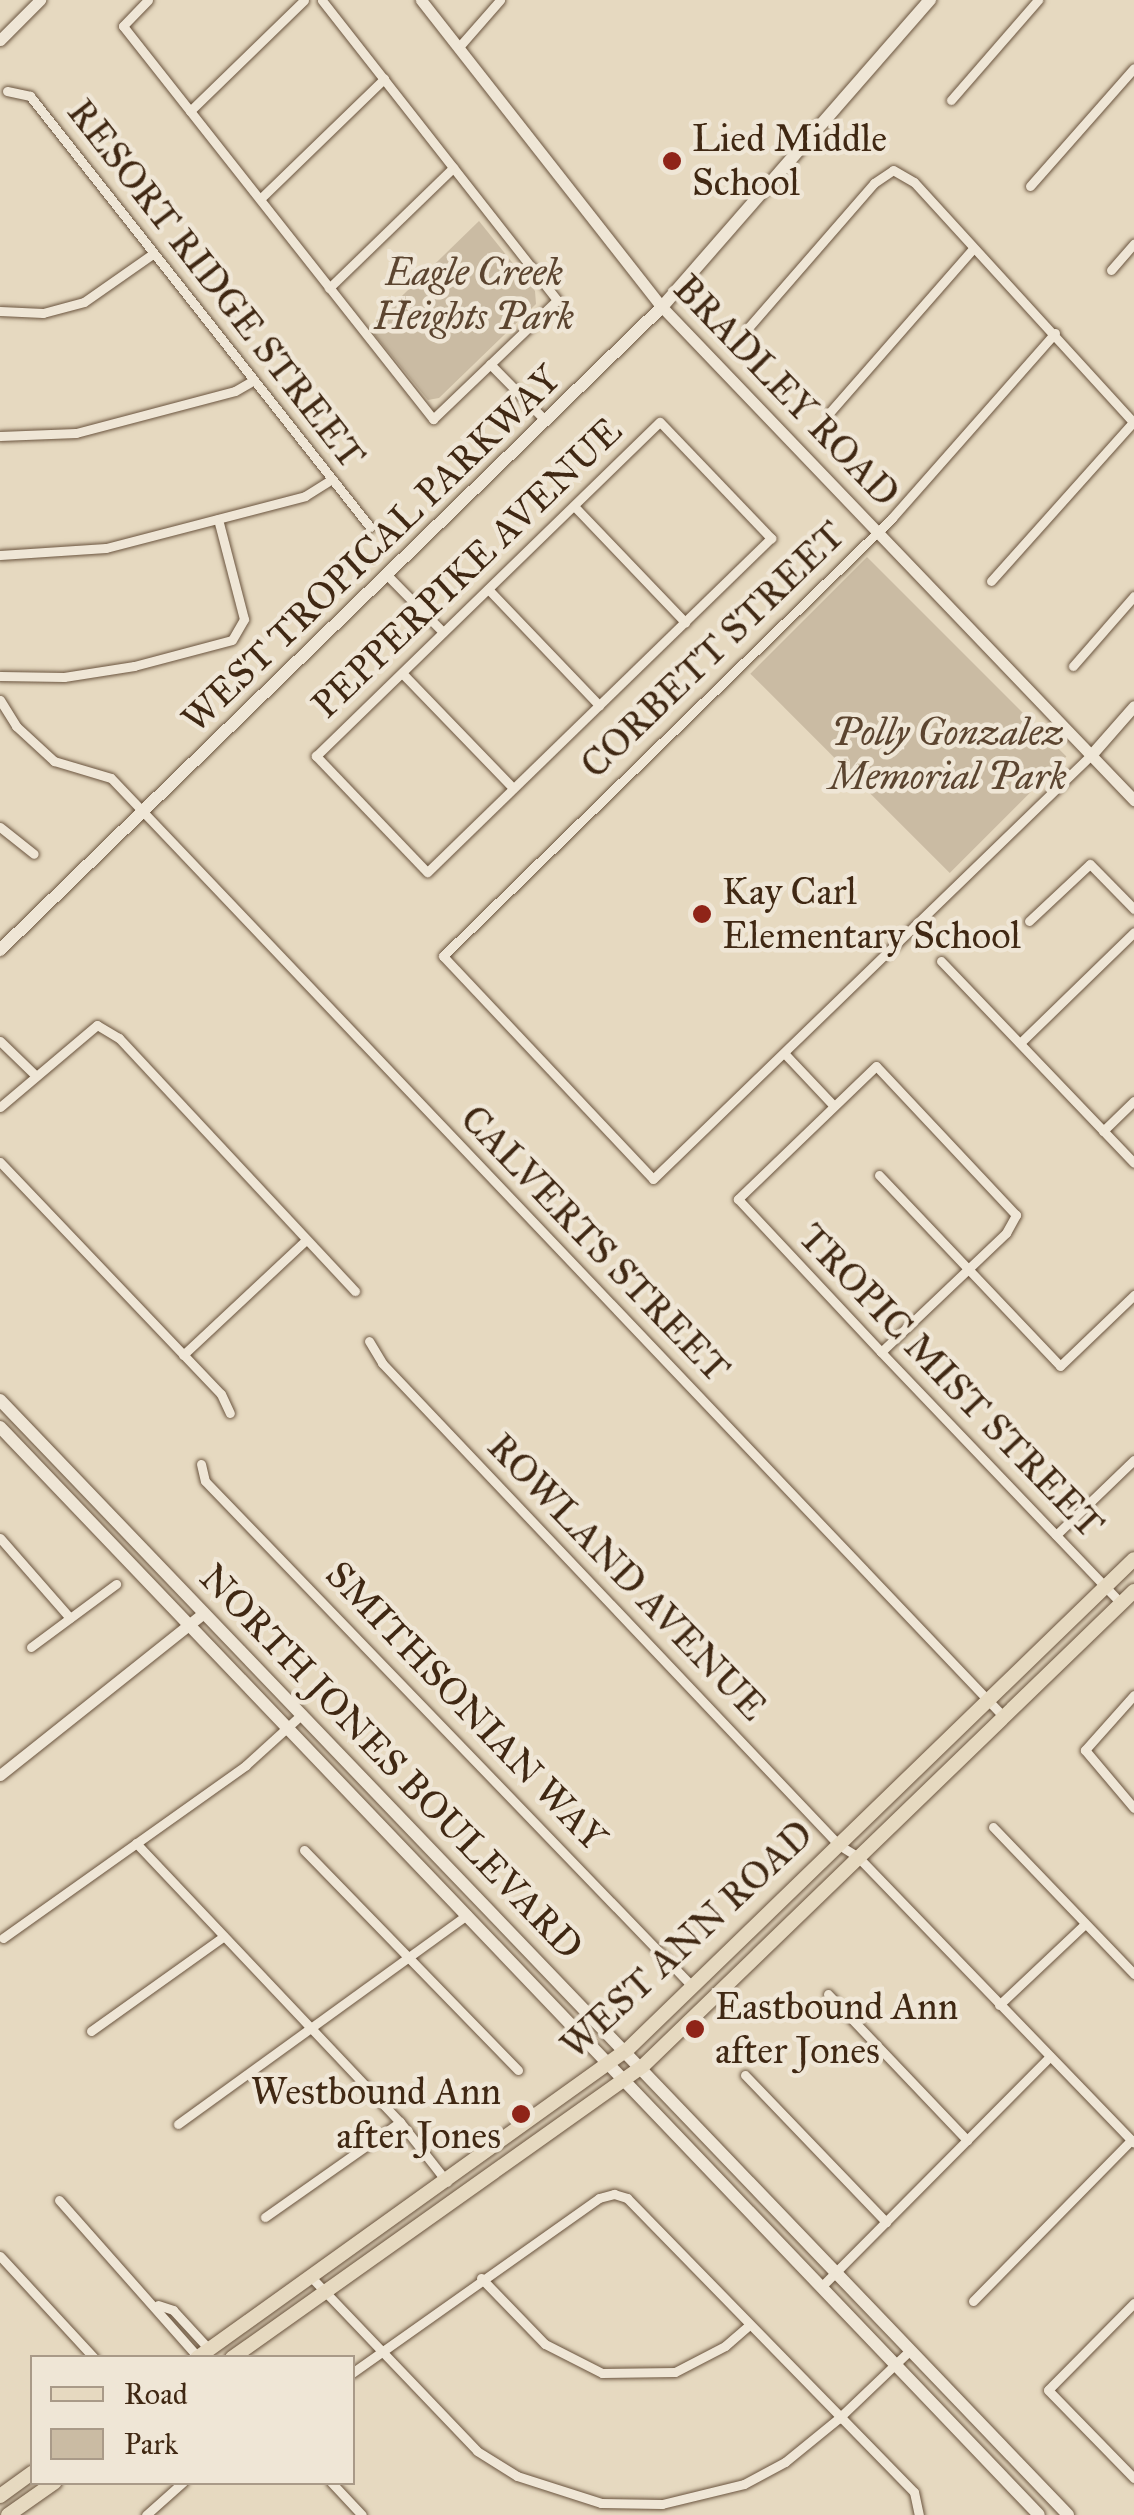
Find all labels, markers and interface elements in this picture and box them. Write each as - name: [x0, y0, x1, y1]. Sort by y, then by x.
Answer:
- street label: RESORT RIDGE STREET: [58, 90, 374, 478]
- place label: Lied Middle School: [692, 116, 887, 205]
- marker: Lied Middle School: [661, 150, 683, 172]
- park label: Eagle Creek Heights Park: [374, 250, 574, 340]
- street label: BRADLEY ROAD: [664, 266, 908, 516]
- street label: WEST TROPICAL PARKWAY: [173, 356, 569, 742]
- street label: PEPPERPIKE AVENUE: [303, 408, 631, 728]
- street label: CORBETT STREET: [572, 512, 854, 788]
- park label: Polly Gonzalez Memorial Park: [829, 710, 1067, 799]
- place label: Kay Carl Elementary School: [722, 869, 1021, 958]
- marker: Kay Carl Elementary School: [691, 903, 713, 925]
- street label: CALVERTS STREET: [451, 1096, 739, 1392]
- street label: TROPIC MIST STREET: [789, 1215, 1113, 1547]
- street label: ROWLAND AVENUE: [478, 1424, 776, 1730]
- street label: SMITHSONIAN WAY: [316, 1552, 616, 1860]
- street label: NORTH JONES BOULEVARD: [190, 1555, 592, 1969]
- street label: WEST ANN ROAD: [552, 1812, 822, 2068]
- place label: Eastbound Ann after Jones: [715, 1984, 958, 2074]
- marker: Eastbound Ann after Jones: [684, 2018, 706, 2040]
- place label: Westbound Ann after Jones: [251, 2069, 501, 2158]
- marker: Westbound Ann after Jones: [510, 2103, 532, 2125]
- legend: [30, 2355, 355, 2485]
- text: Road: [124, 2376, 188, 2412]
- text: Park: [124, 2426, 178, 2462]

